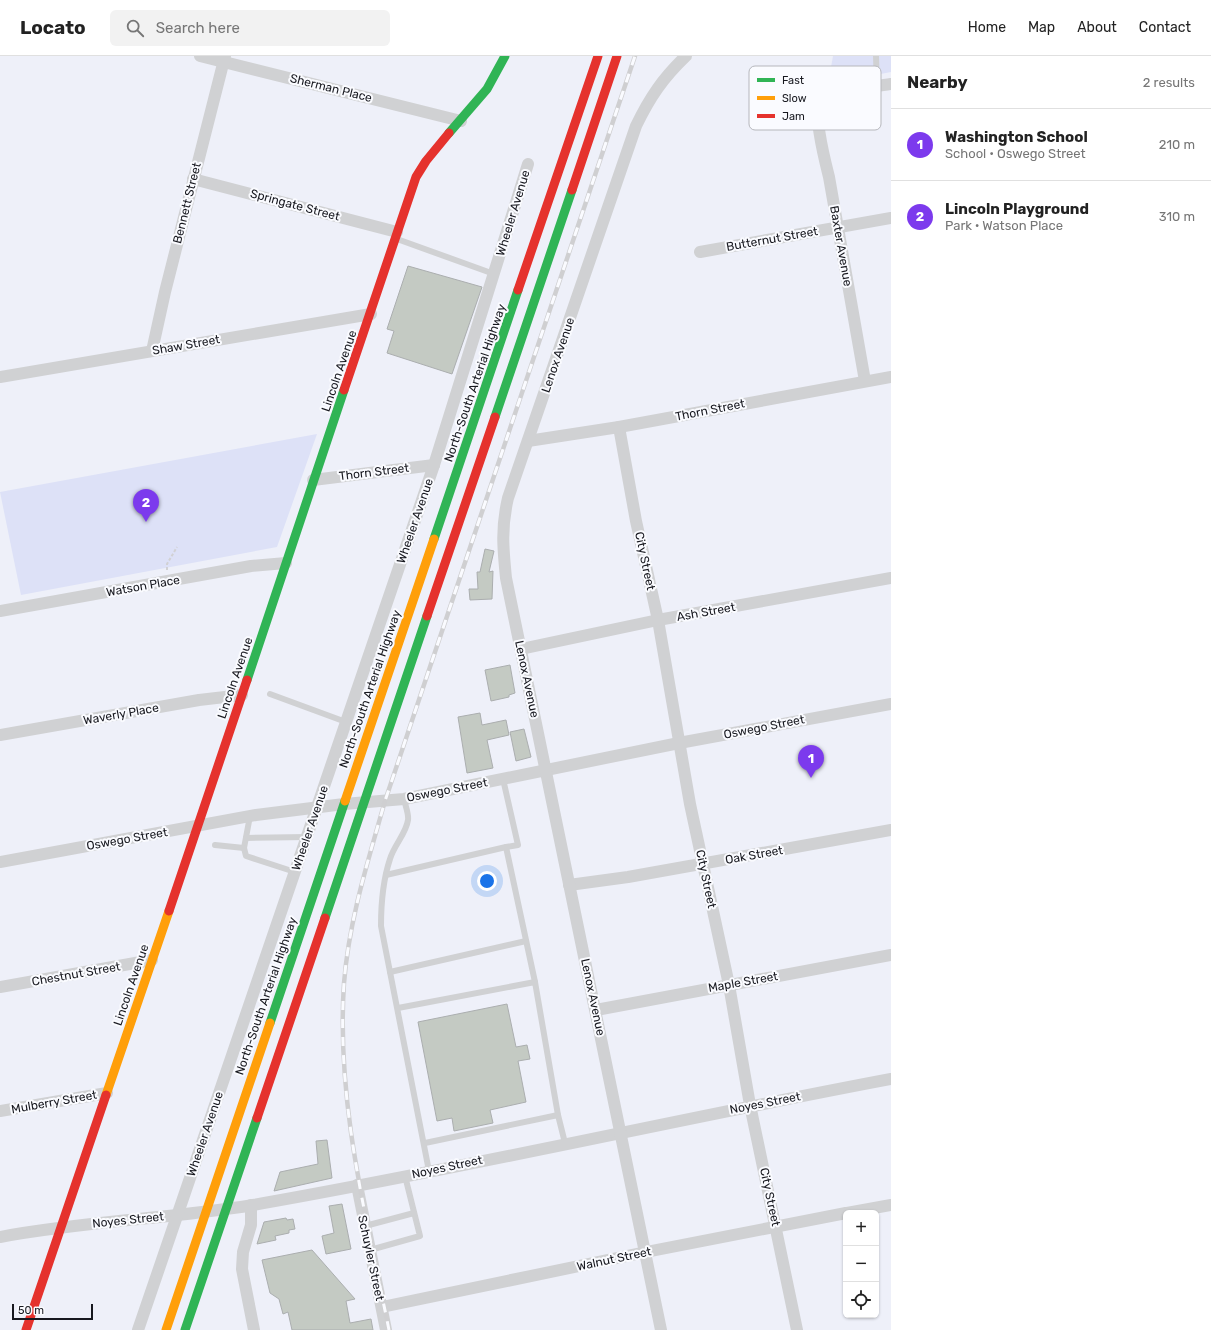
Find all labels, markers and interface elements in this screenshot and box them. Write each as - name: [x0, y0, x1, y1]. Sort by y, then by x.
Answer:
- search box: [110, 10, 390, 46]
- text: Locato: [20, 16, 86, 39]
- icon: search: [124, 17, 146, 39]
- text: Search here: [156, 19, 240, 37]
- text: Home: [968, 19, 1006, 36]
- text: Map: [1028, 19, 1055, 36]
- text: About: [1077, 19, 1117, 36]
- text: Contact: [1139, 19, 1191, 36]
- legend: [749, 66, 881, 130]
- street label: Sherman Place: [288, 71, 374, 105]
- text: Nearby: [907, 72, 968, 92]
- text: Fast: [782, 74, 805, 87]
- text: 2 results: [1143, 75, 1195, 90]
- text: Slow: [782, 92, 807, 105]
- text: Jam: [782, 110, 805, 123]
- text: Washington School: [945, 128, 1088, 146]
- text: 1: [917, 137, 923, 152]
- text: 210 m: [1159, 137, 1195, 152]
- text: School · Oswego Street: [945, 146, 1086, 161]
- street label: Bennett Street: [170, 161, 204, 245]
- street label: Wheeler Avenue: [493, 168, 533, 258]
- street label: Springate Street: [249, 186, 342, 224]
- text: Lincoln Playground: [945, 200, 1089, 218]
- street label: Baxter Avenue: [827, 205, 855, 288]
- text: 2: [916, 209, 924, 224]
- text: 310 m: [1159, 209, 1195, 224]
- text: Park · Watson Place: [945, 218, 1063, 233]
- street label: Butternut Street: [725, 224, 819, 254]
- street label: North-South Arterial Highway: [441, 302, 509, 464]
- street label: Lenox Avenue: [539, 315, 577, 394]
- street label: Lincoln Avenue: [318, 328, 360, 414]
- street label: Shaw Street: [151, 332, 221, 358]
- street label: Thorn Street: [674, 396, 746, 424]
- street label: Thorn Street: [338, 461, 410, 483]
- street label: Wheeler Avenue: [394, 476, 436, 565]
- pin: 2: [133, 489, 159, 522]
- street label: City Street: [632, 530, 658, 592]
- street label: Watson Place: [105, 573, 181, 599]
- street label: Ash Street: [676, 600, 737, 624]
- street label: North-South Arterial Highway: [336, 608, 404, 770]
- street label: Lincoln Avenue: [214, 635, 256, 721]
- street label: Lenox Avenue: [512, 639, 542, 719]
- street label: Waverly Place: [82, 700, 160, 728]
- street label: Oswego Street: [722, 712, 806, 742]
- pin: 1: [798, 745, 824, 778]
- street label: Oswego Street: [405, 775, 489, 805]
- street label: Wheeler Avenue: [289, 783, 331, 872]
- street label: Oswego Street: [85, 825, 169, 853]
- street label: Oak Street: [724, 843, 784, 867]
- street label: City Street: [693, 848, 719, 910]
- your location: [477, 871, 497, 891]
- street label: North-South Arterial Highway: [232, 915, 300, 1077]
- street label: Lincoln Avenue: [110, 942, 152, 1028]
- street label: Lenox Avenue: [578, 957, 608, 1037]
- street label: Chestnut Street: [31, 959, 122, 989]
- street label: Maple Street: [707, 969, 779, 995]
- street label: Mulberry Street: [10, 1088, 98, 1116]
- street label: Wheeler Avenue: [184, 1089, 226, 1178]
- street label: Noyes Street: [728, 1089, 802, 1117]
- street label: Noyes Street: [410, 1153, 484, 1181]
- street label: City Street: [757, 1166, 783, 1228]
- street label: Noyes Street: [92, 1209, 165, 1231]
- map controls: [843, 1210, 879, 1318]
- button: +: [843, 1210, 879, 1246]
- street label: Schuyler Street: [355, 1214, 387, 1302]
- street label: Walnut Street: [576, 1244, 653, 1274]
- button: −: [843, 1246, 879, 1282]
- button: locate: [843, 1282, 879, 1318]
- scale bar: [12, 1302, 93, 1321]
- text: 50 m: [18, 1304, 44, 1317]

